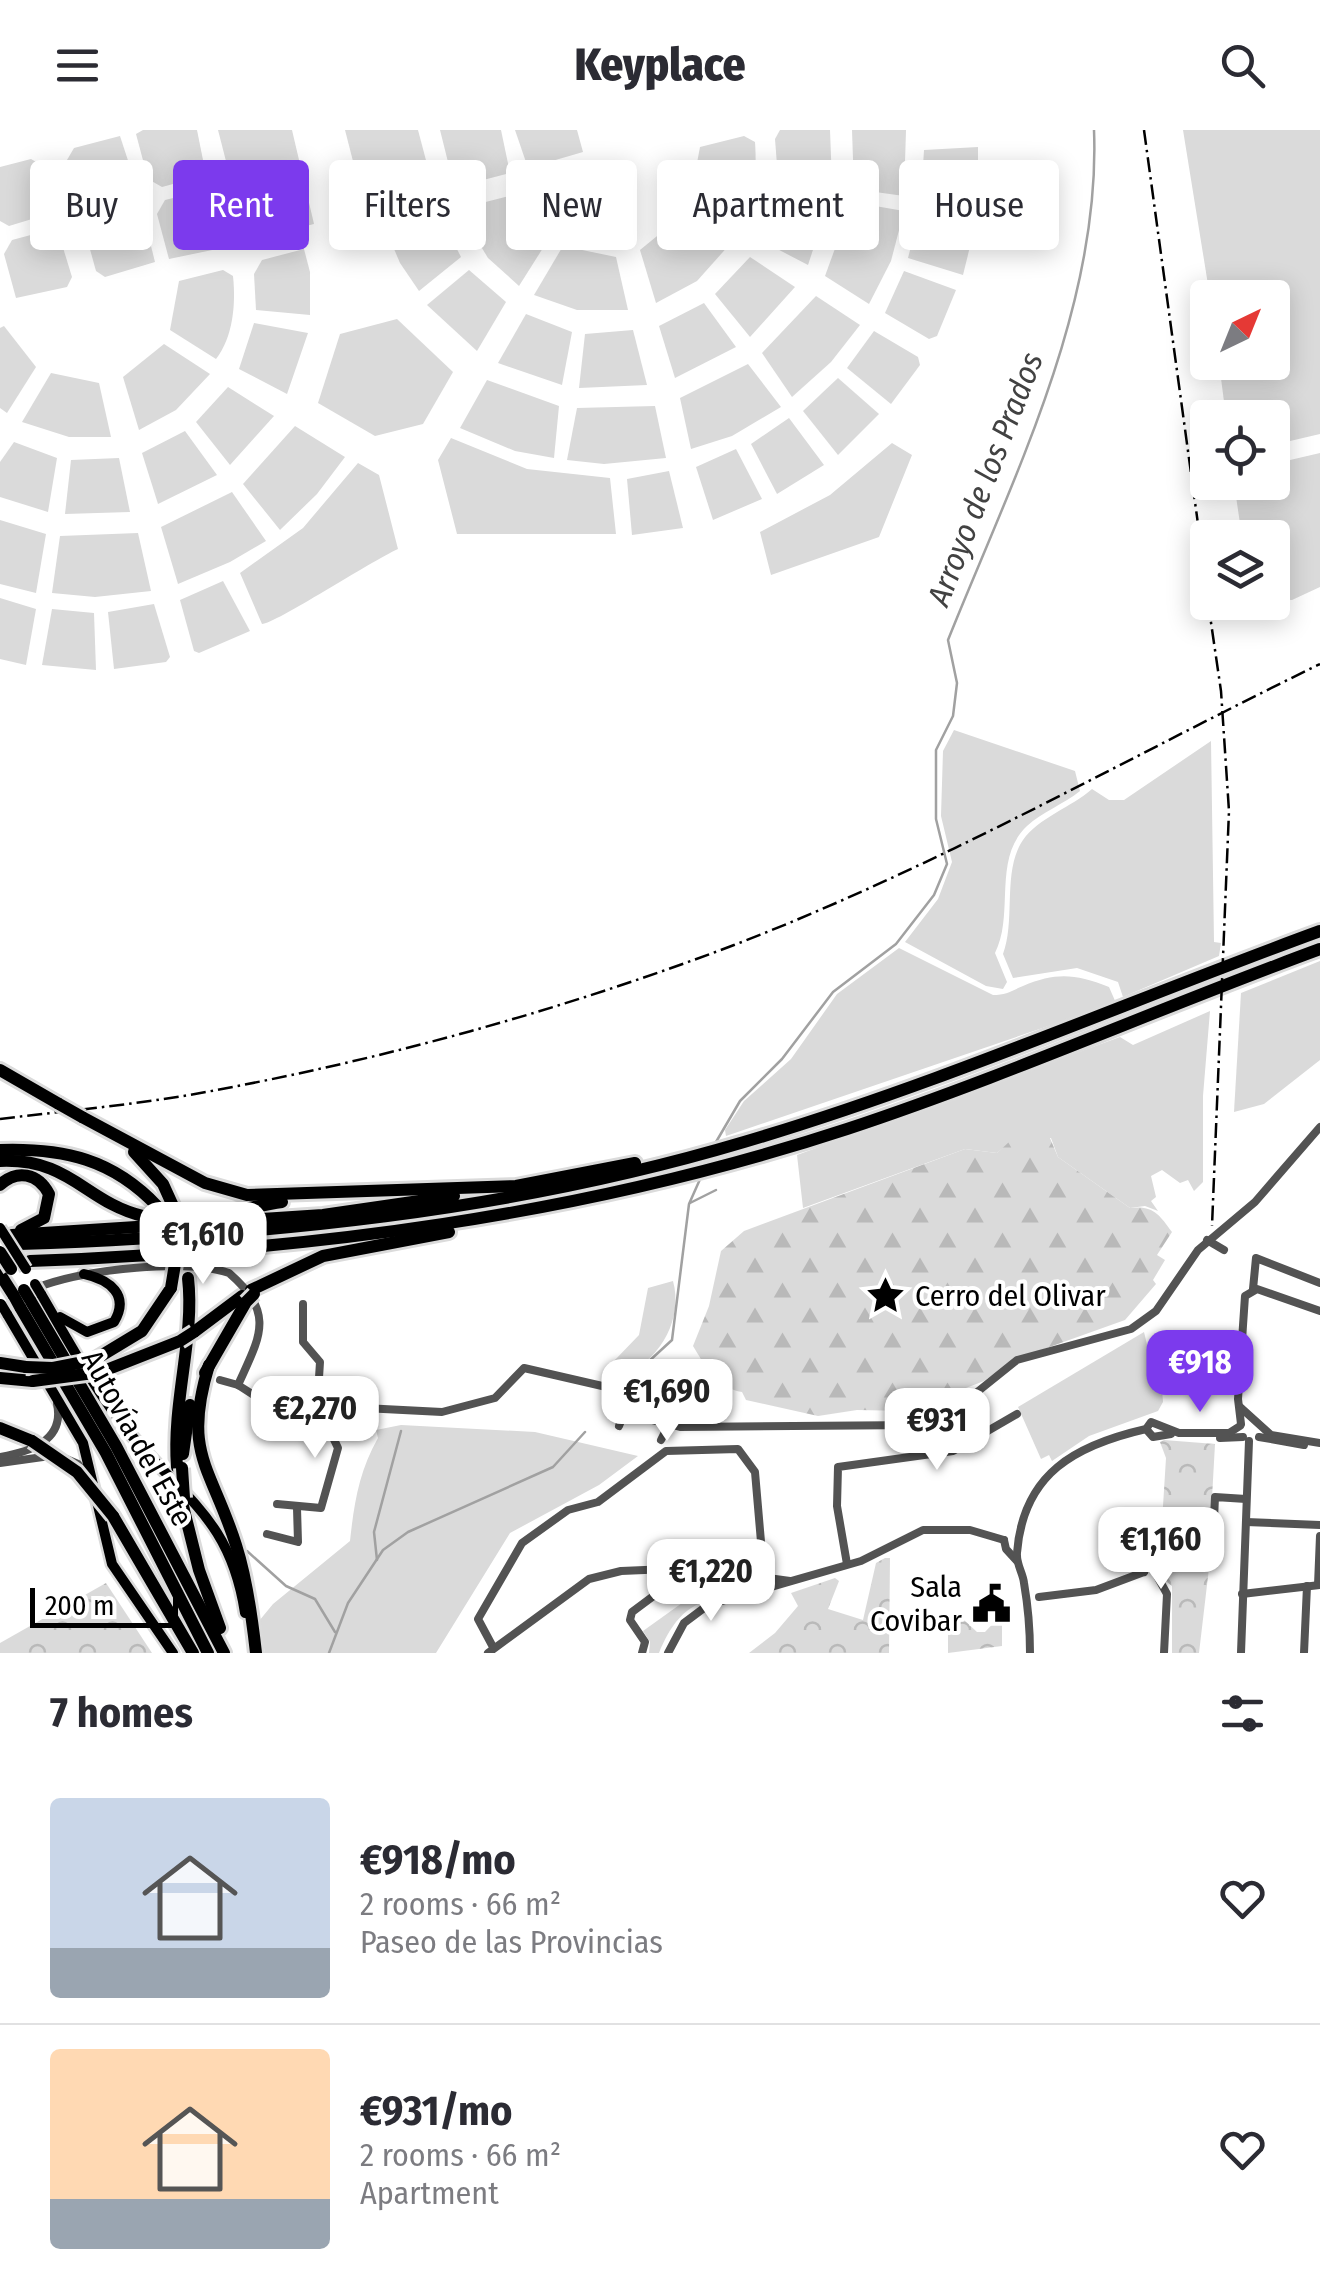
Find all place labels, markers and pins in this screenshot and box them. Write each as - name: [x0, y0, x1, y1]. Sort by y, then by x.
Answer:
- pin: €1,610: [122, 1202, 284, 1287]
- place icon: Cerro del Olivar: [864, 1275, 906, 1317]
- place label: Cerro del Olivar: [915, 1278, 1106, 1314]
- pin: €918: [1141, 1330, 1259, 1415]
- pin: €1,690: [586, 1359, 748, 1444]
- pin: €2,270: [234, 1376, 396, 1461]
- pin: €931: [878, 1388, 996, 1473]
- pin: €1,160: [1080, 1507, 1242, 1592]
- pin: €1,220: [630, 1539, 792, 1624]
- place label: Sala Covibar: [870, 1569, 963, 1639]
- public building icon: Sala Covibar: [971, 1583, 1013, 1625]

